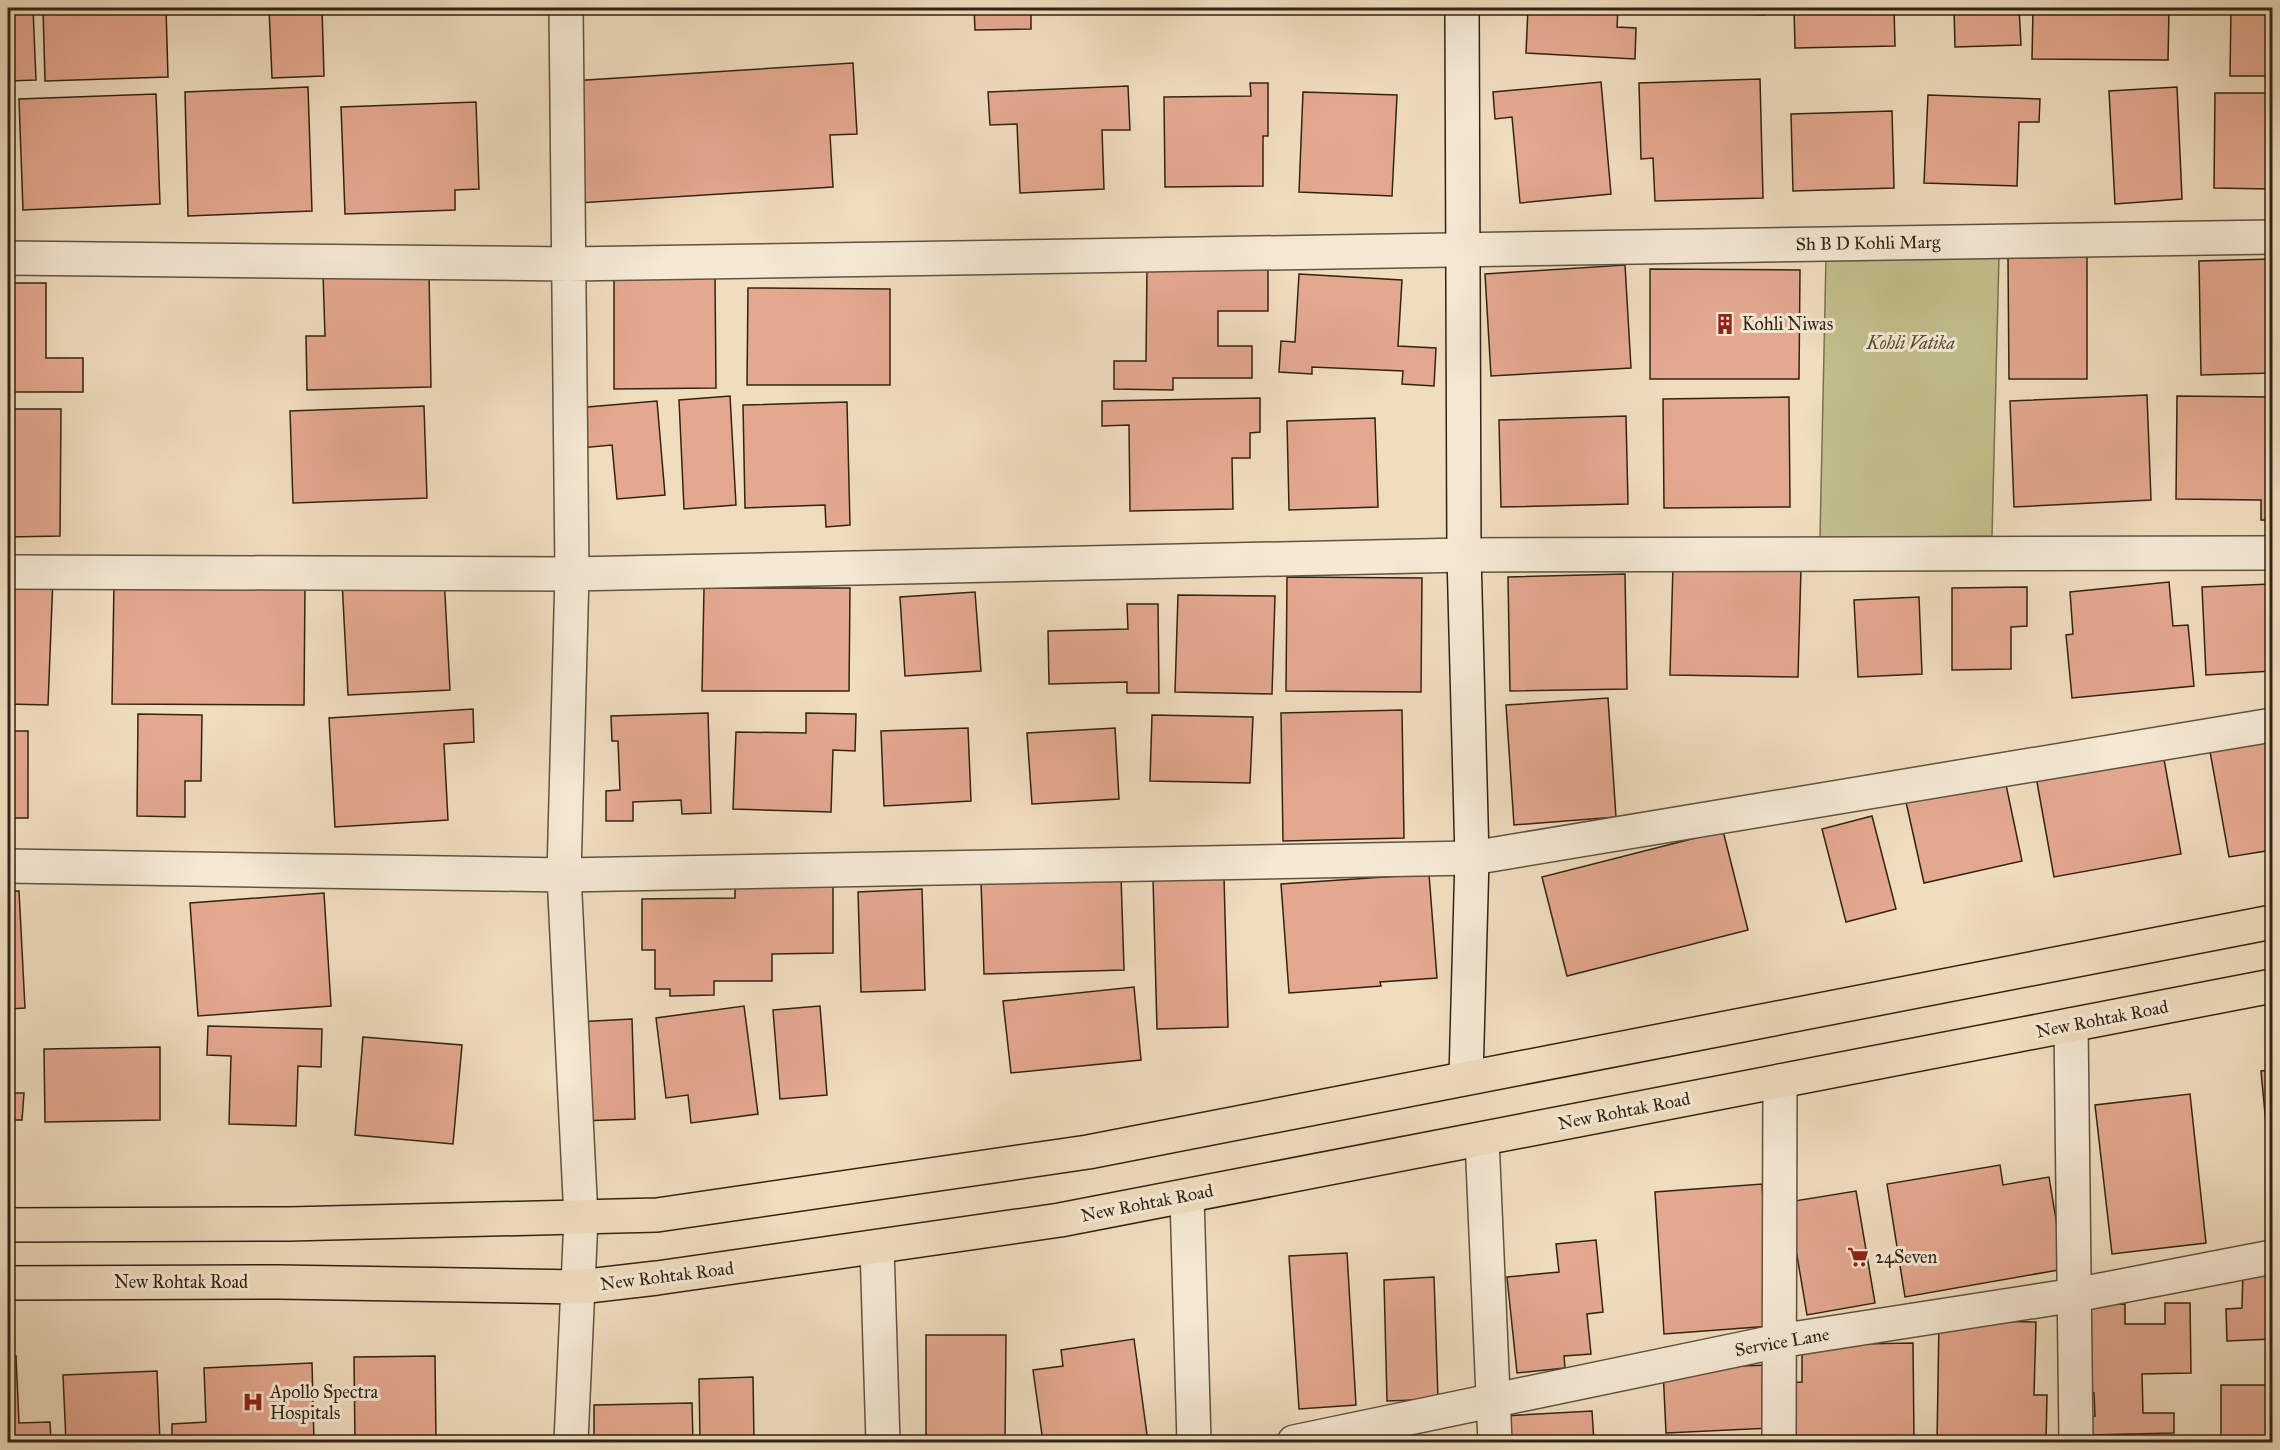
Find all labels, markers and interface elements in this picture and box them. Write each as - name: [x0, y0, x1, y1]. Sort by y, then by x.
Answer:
- street label: Sh B D Kohli Marg: [1795, 231, 1941, 256]
- building icon: Kohli Niwas: [1713, 312, 1737, 336]
- place label: Kohli Niwas: [1742, 313, 1833, 335]
- park label: Kohli Vatika: [1866, 332, 1956, 354]
- street label: New Rohtak Road: [2034, 995, 2170, 1043]
- street label: New Rohtak Road: [1556, 1087, 1692, 1135]
- street label: New Rohtak Road: [1079, 1179, 1215, 1227]
- supermarket icon: 24Seven: [1846, 1245, 1870, 1269]
- place label: 24Seven: [1875, 1246, 1938, 1268]
- street label: New Rohtak Road: [599, 1257, 735, 1295]
- street label: New Rohtak Road: [114, 1271, 248, 1293]
- street label: Service Lane: [1733, 1323, 1831, 1361]
- place label: Apollo Spectra Hospitals: [269, 1381, 379, 1424]
- hospital icon: Apollo Spectra Hospitals: [241, 1390, 265, 1414]

